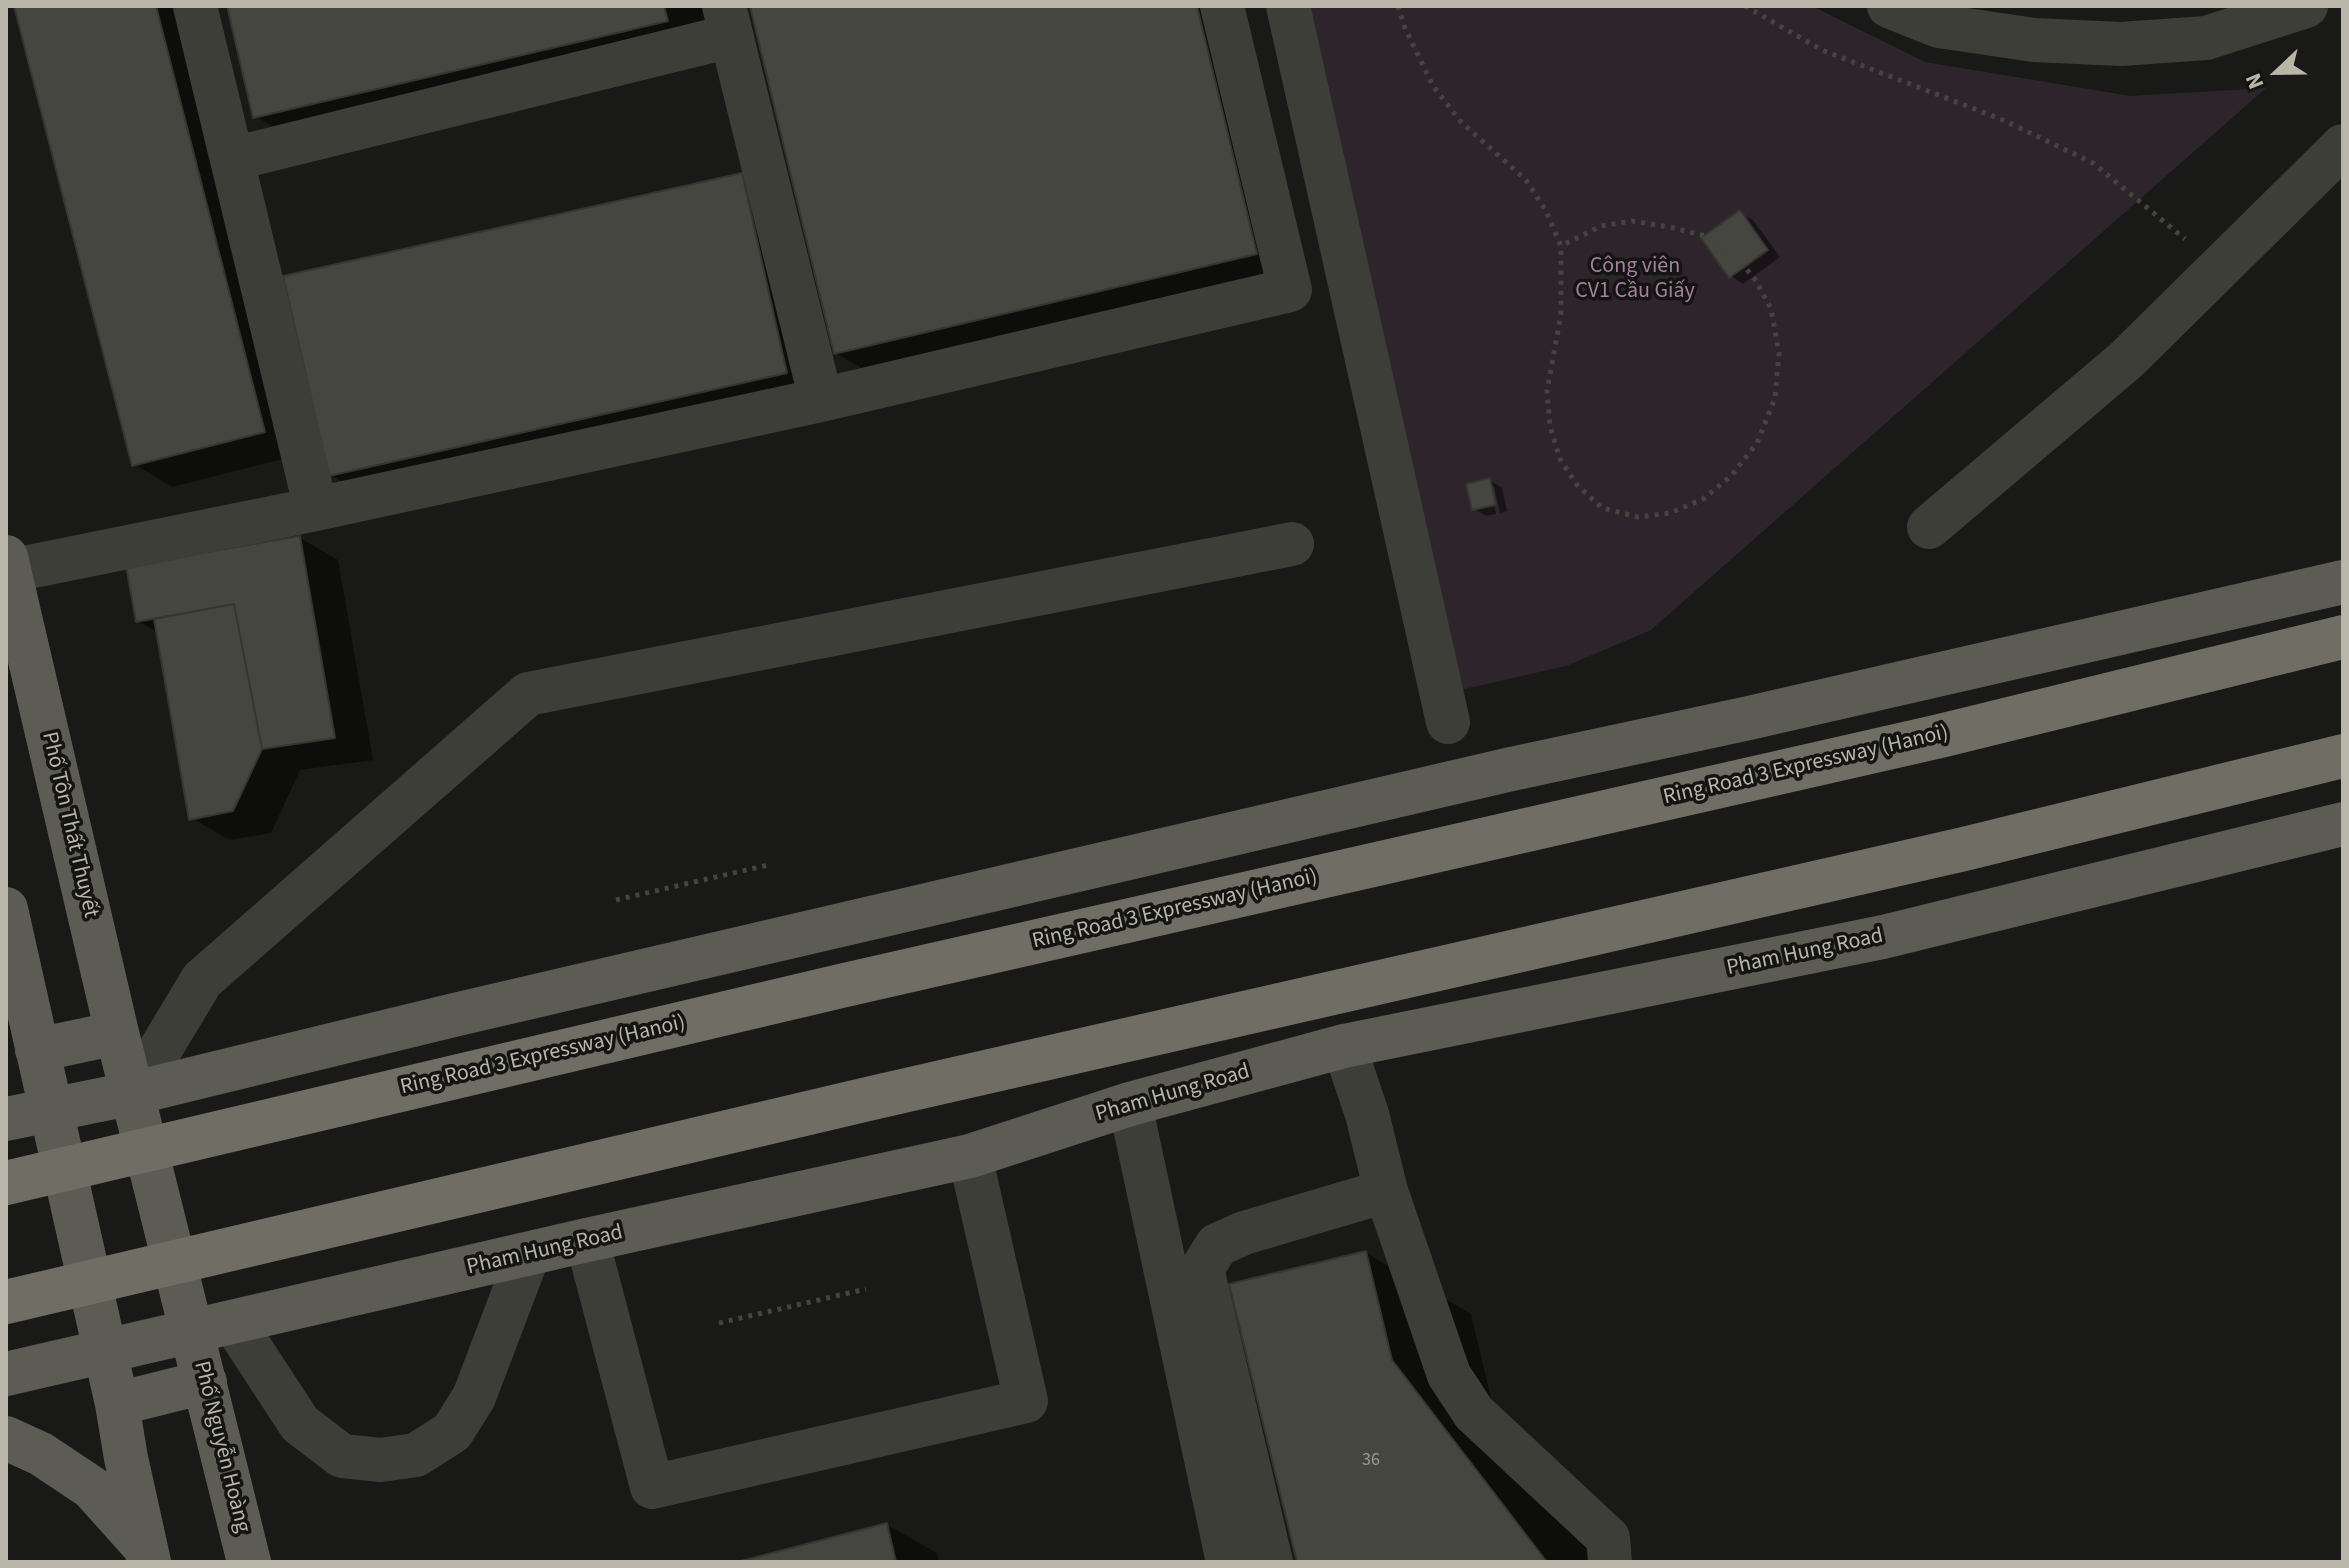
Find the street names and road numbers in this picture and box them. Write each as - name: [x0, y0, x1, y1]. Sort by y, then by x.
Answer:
- street label: Ring Road 3 Expressway (Hanoi): [1661, 720, 1951, 812]
- street label: Phố Tôn Thất Thuyết: [35, 730, 103, 920]
- street label: Ring Road 3 Expressway (Hanoi): [1030, 864, 1320, 956]
- street label: Pham Hung Road: [1724, 924, 1886, 982]
- street label: Ring Road 3 Expressway (Hanoi): [398, 1010, 688, 1102]
- street label: Pham Hung Road: [1093, 1059, 1253, 1129]
- street label: Pham Hung Road: [464, 1220, 626, 1282]
- street label: Phố Nguyễn Hoàng: [187, 1359, 255, 1535]

